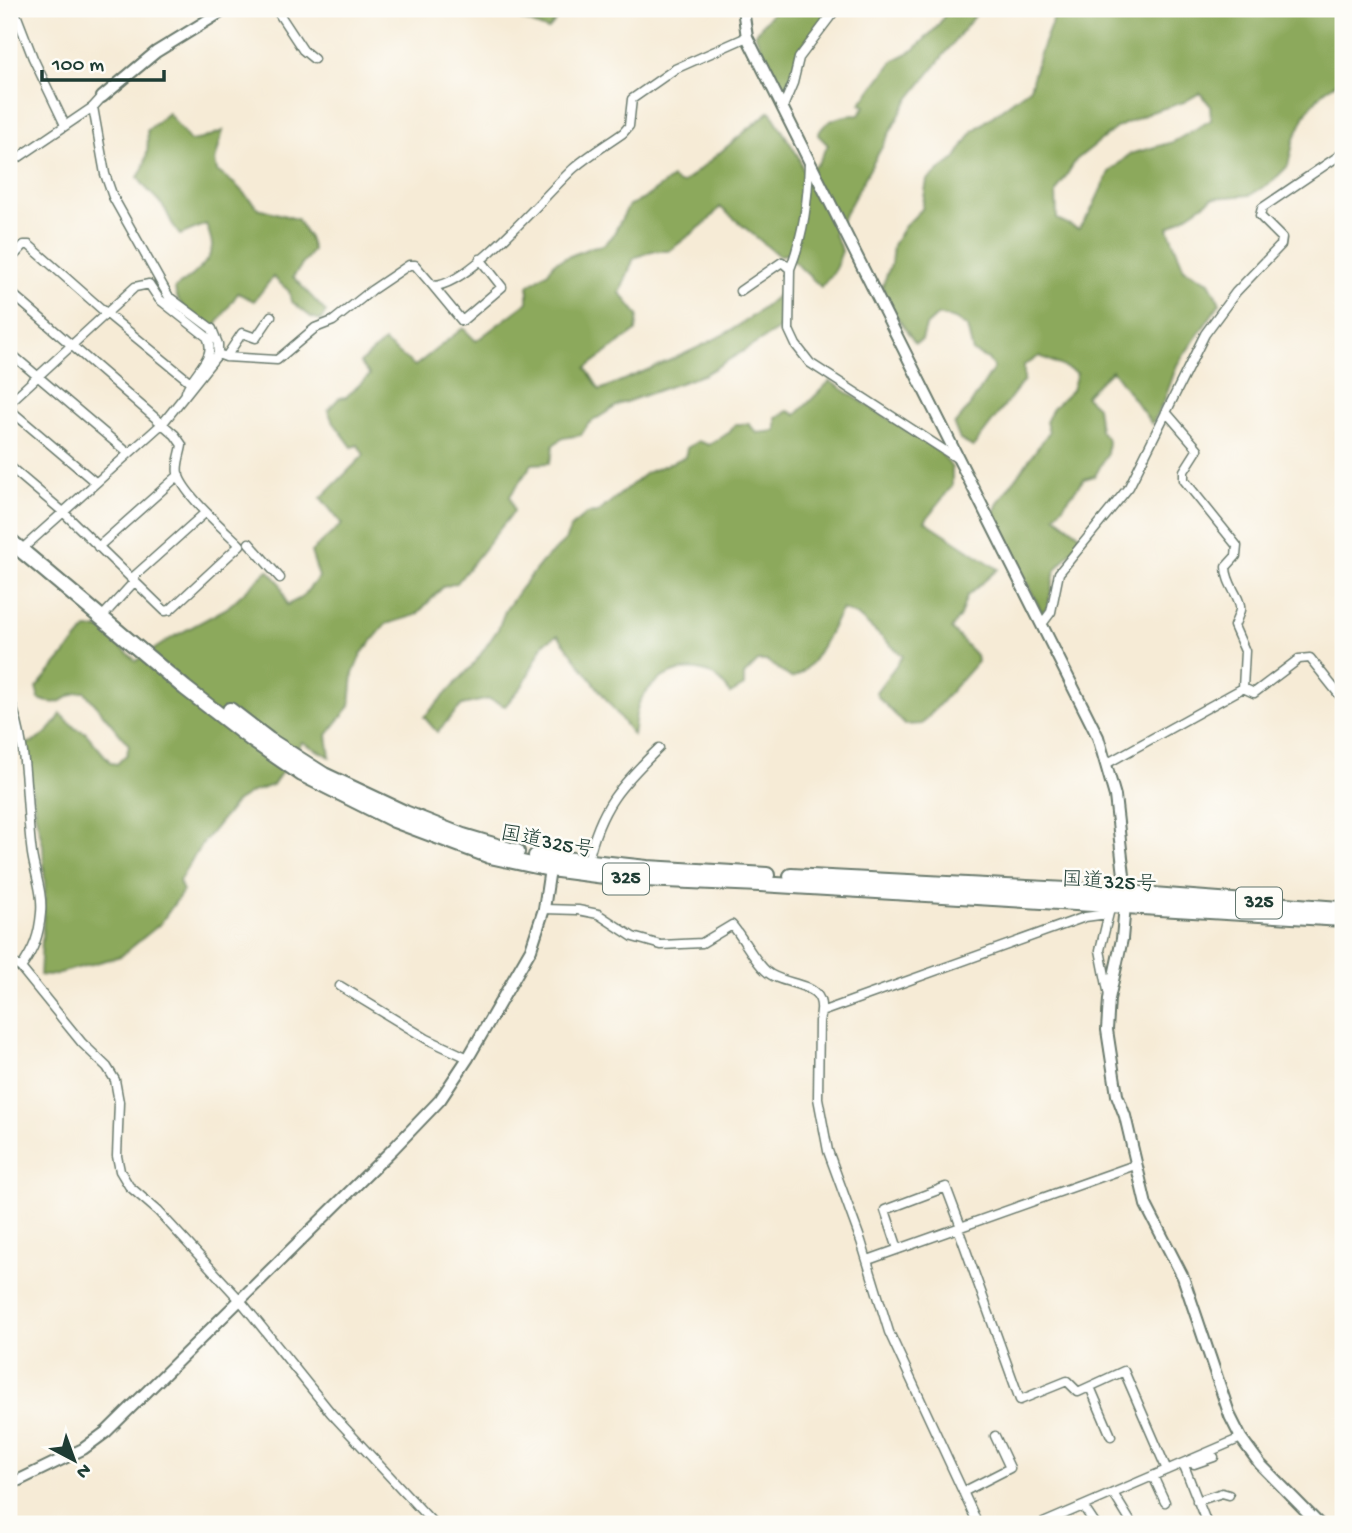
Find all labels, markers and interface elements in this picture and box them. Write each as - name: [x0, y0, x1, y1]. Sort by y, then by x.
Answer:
- scale bar: [42, 38, 164, 82]
- text: 100 m: [51, 54, 104, 79]
- street label: 国道325号: [498, 822, 596, 865]
- road number: 325: [603, 864, 649, 894]
- street label: 国道325号: [1061, 868, 1157, 899]
- road number: 325: [1236, 888, 1282, 918]
- north arrow: [38, 1424, 108, 1494]
- text: N: [71, 1457, 95, 1483]

